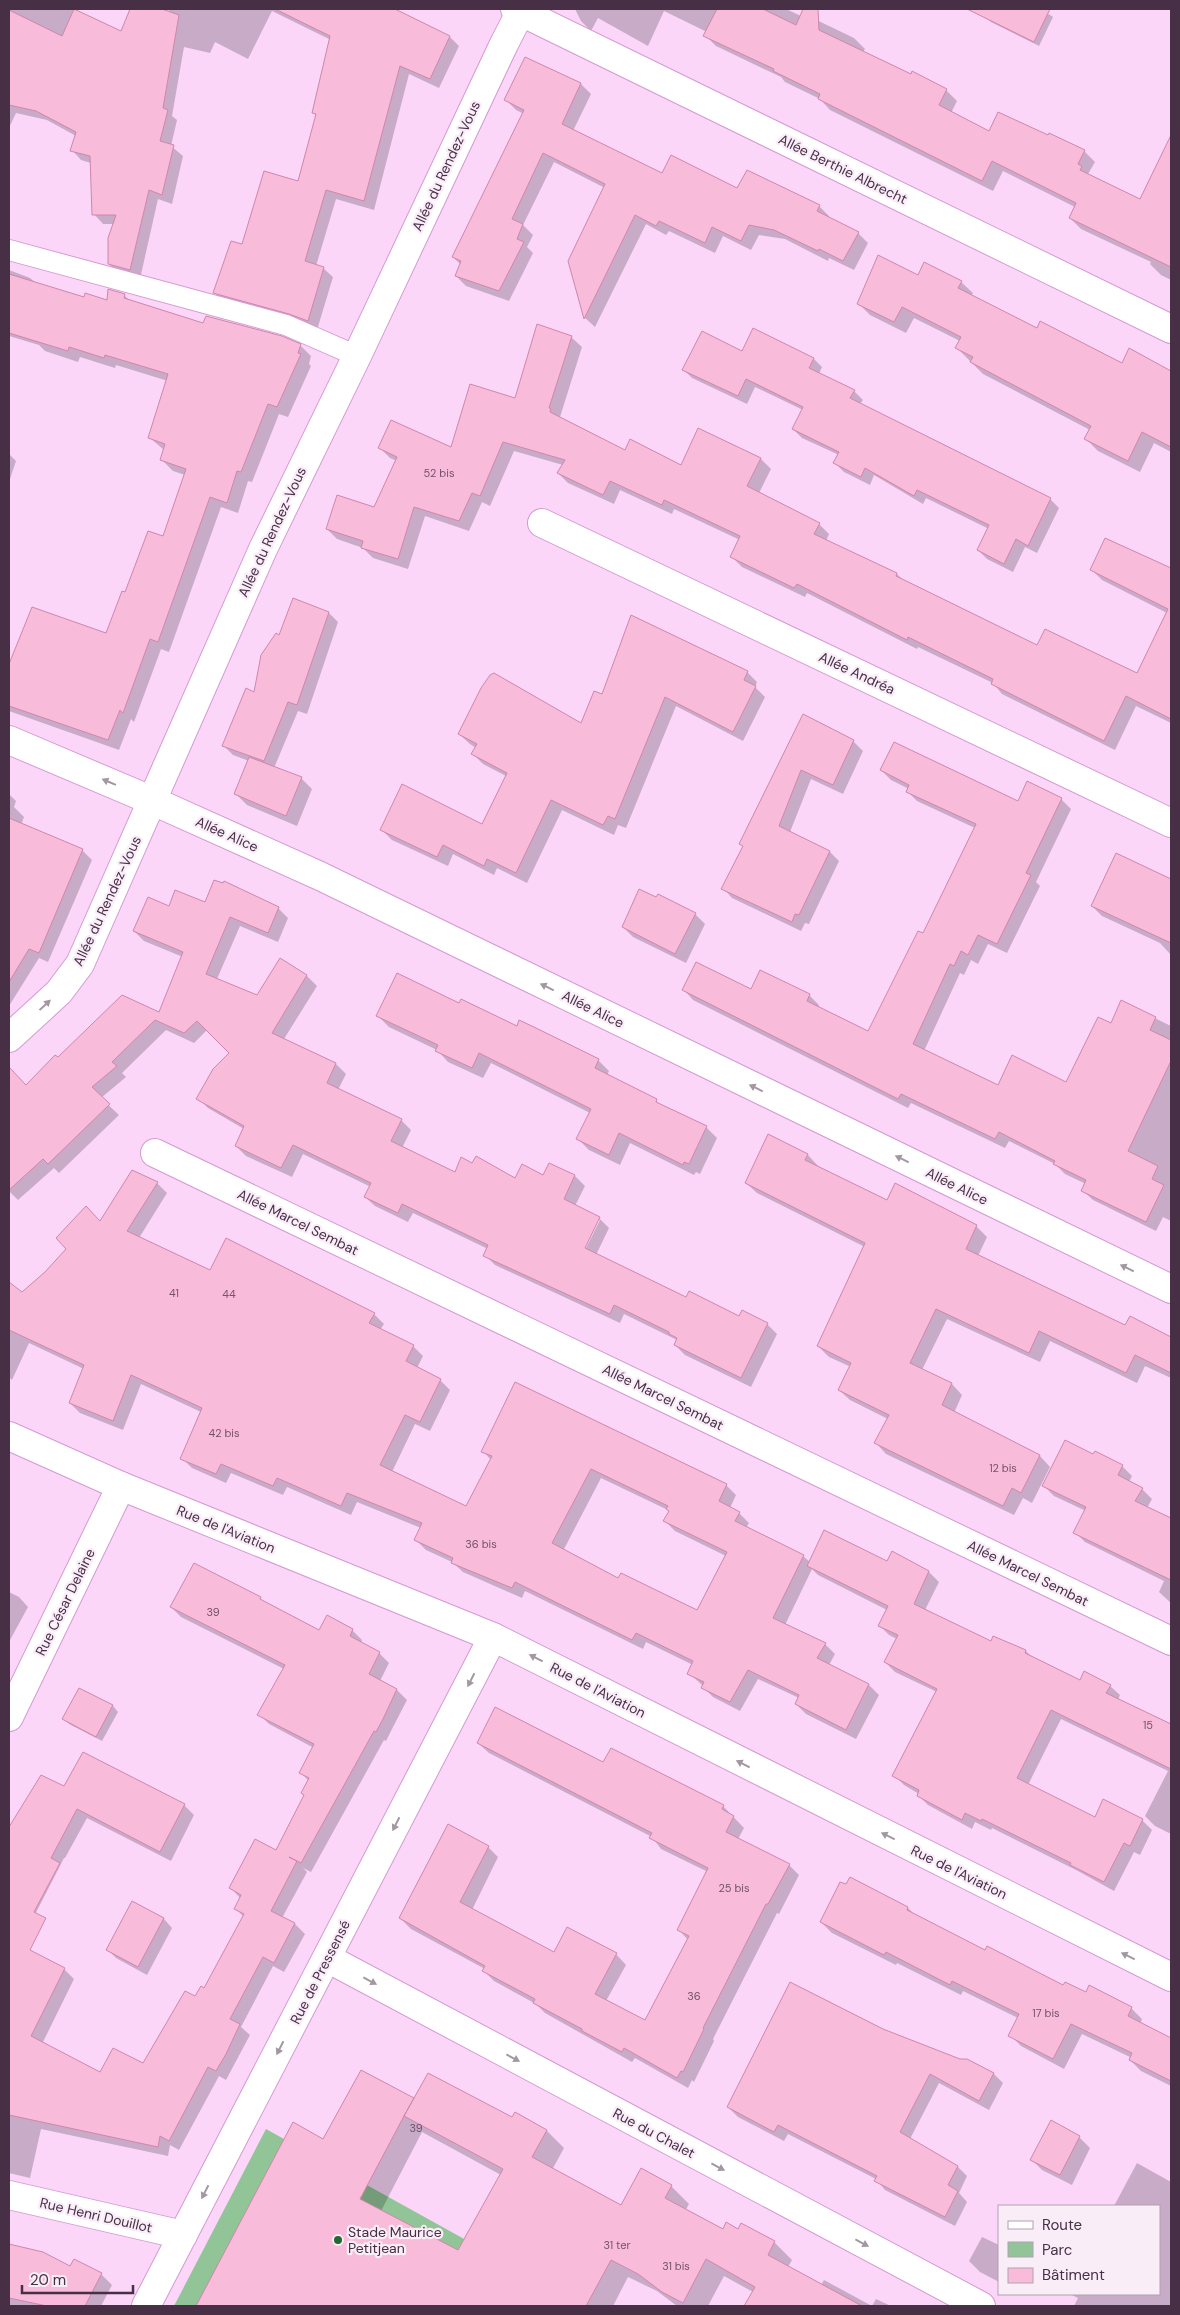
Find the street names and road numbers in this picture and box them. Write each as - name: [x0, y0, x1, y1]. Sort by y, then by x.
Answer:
- street label: Allée du Rendez-Vous: [408, 98, 484, 234]
- street label: Allée Berthie Albrecht: [776, 130, 910, 208]
- street label: Allée du Rendez-Vous: [234, 464, 310, 600]
- street label: Allée Andréa: [816, 648, 898, 698]
- street label: Allée Alice: [193, 812, 261, 856]
- street label: Allée du Rendez-Vous: [69, 833, 145, 969]
- street label: Allée Alice: [559, 986, 627, 1032]
- street label: Allée Alice: [923, 1163, 991, 1209]
- street label: Allée Marcel Sembat: [235, 1185, 361, 1259]
- street label: Allée Marcel Sembat: [600, 1360, 726, 1434]
- street label: Rue de l'Aviation: [174, 1501, 278, 1557]
- street label: Allée Marcel Sembat: [965, 1536, 1091, 1610]
- street label: Rue César Delaine: [31, 1545, 99, 1659]
- street label: Rue de l'Aviation: [547, 1658, 649, 1722]
- street label: Rue de l'Aviation: [908, 1841, 1010, 1903]
- street label: Rue de Pressensé: [286, 1917, 354, 2027]
- street label: Rue du Chalet: [610, 2104, 698, 2162]
- street label: Rue Henri Douillot: [38, 2193, 154, 2237]

